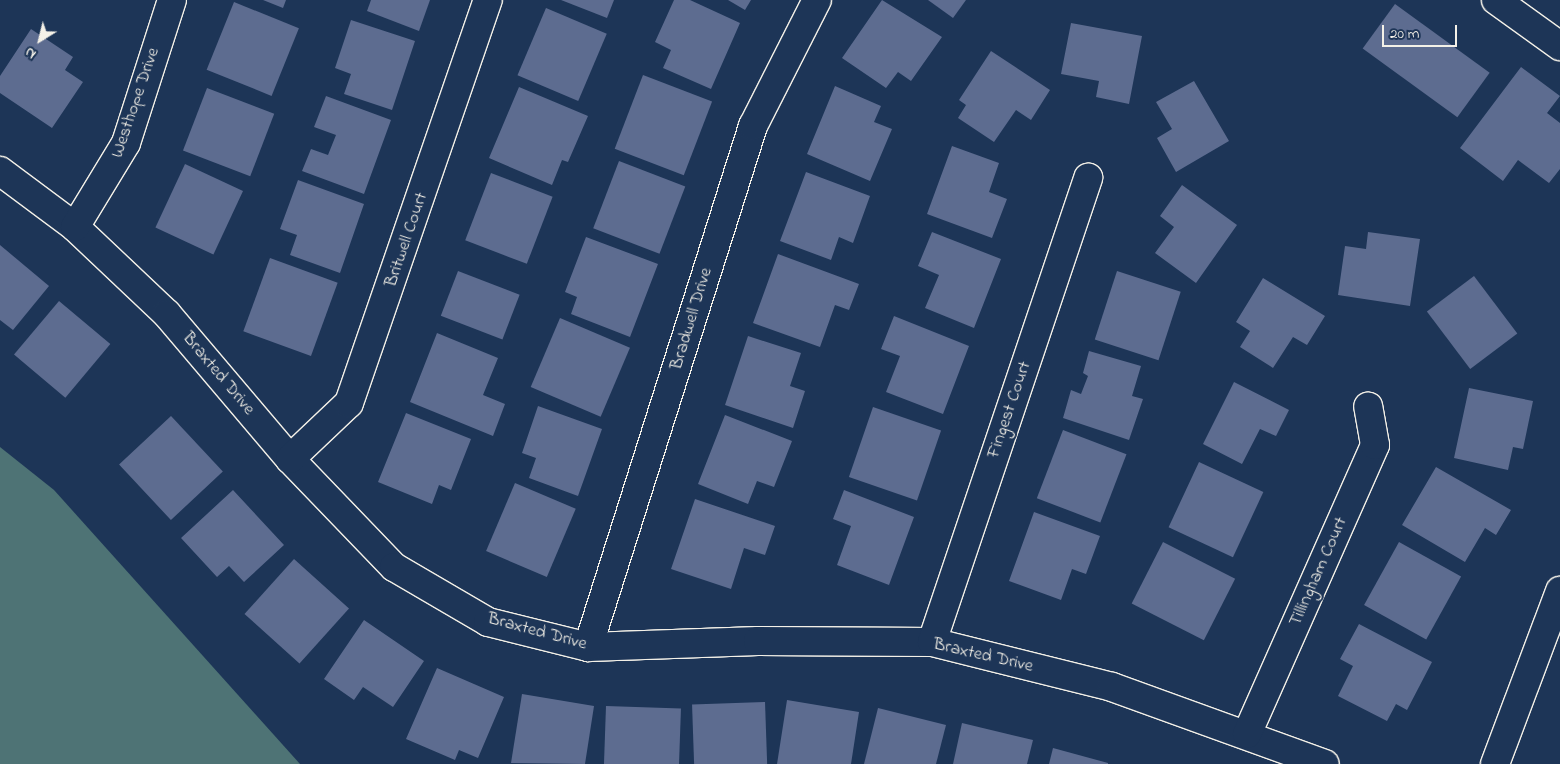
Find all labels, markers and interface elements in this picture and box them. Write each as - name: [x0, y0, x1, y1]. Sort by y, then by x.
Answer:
- north arrow: [15, 15, 65, 65]
- scale bar: [1385, 15, 1460, 47]
- text: 20 m: [1390, 23, 1419, 45]
- text: N: [21, 41, 41, 64]
- street label: Westhope Drive: [107, 45, 165, 161]
- street label: Britwell Court: [381, 190, 433, 290]
- street label: Bradwell Drive: [666, 265, 718, 373]
- street label: Braxted Drive: [177, 328, 259, 420]
- street label: Fingest Court: [983, 359, 1037, 461]
- street label: Tillingham Court: [1285, 514, 1353, 630]
- street label: Braxted Drive: [485, 608, 589, 656]
- street label: Braxted Drive: [931, 634, 1035, 678]

